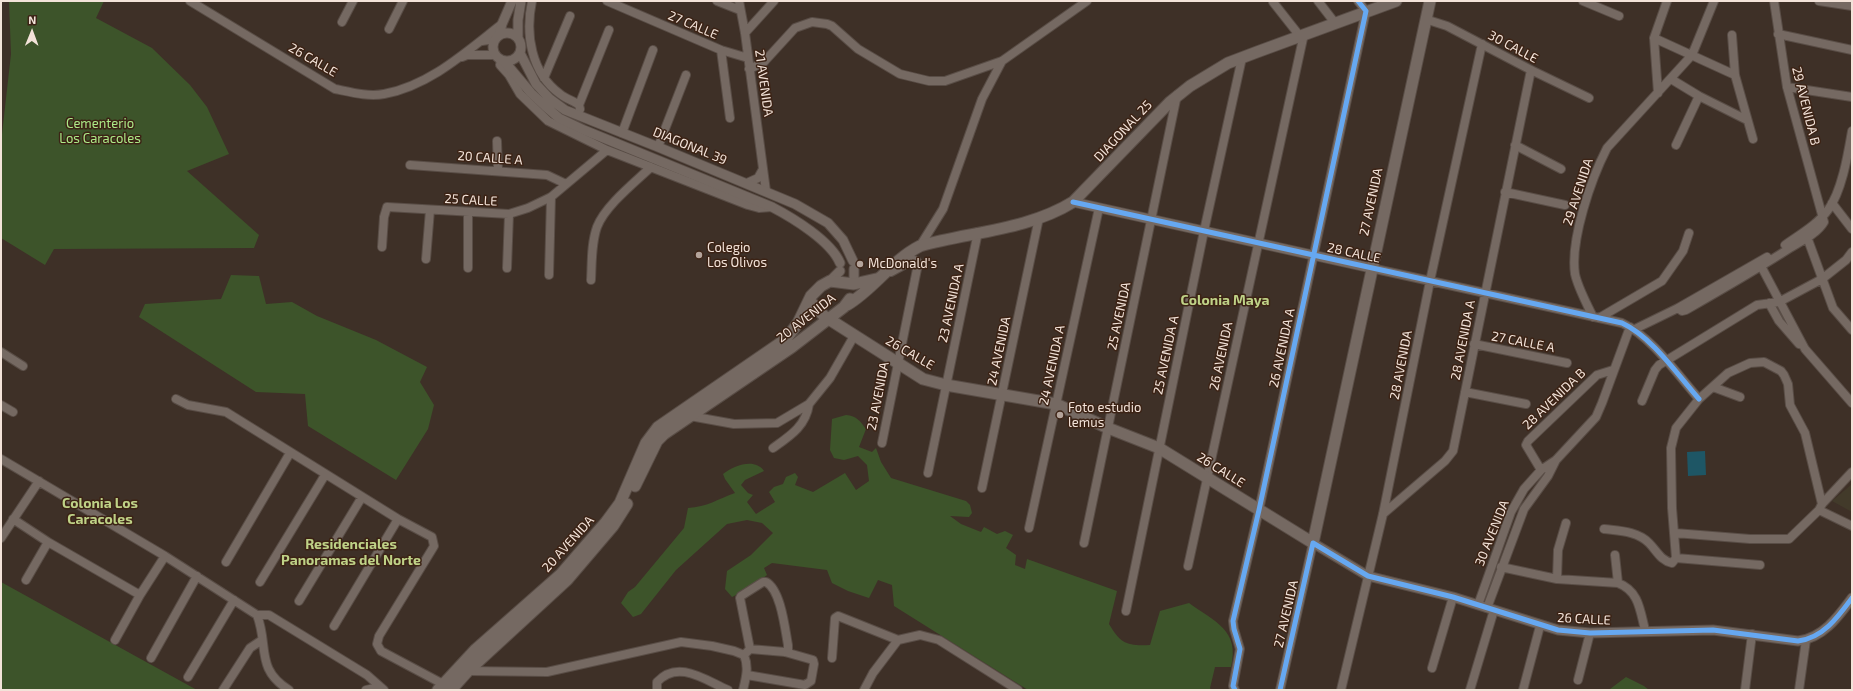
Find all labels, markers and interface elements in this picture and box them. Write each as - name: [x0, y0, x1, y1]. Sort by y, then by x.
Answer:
- street label: 27 CALLE: [666, 7, 720, 43]
- north arrow: [12, 12, 52, 52]
- text: N: [28, 13, 36, 26]
- street label: 30 CALLE: [1485, 27, 1541, 67]
- street label: 26 CALLE: [286, 40, 340, 80]
- street label: 21 AVENIDA: [752, 49, 776, 117]
- street label: 29 AVENIDA B: [1789, 65, 1823, 147]
- street label: DIAGONAL 25: [1091, 97, 1155, 165]
- park label: Cementerio Los Caracoles: [59, 116, 141, 147]
- street label: DIAGONAL 39: [651, 124, 729, 168]
- street label: 20 CALLE A: [457, 148, 523, 168]
- street label: 29 AVENIDA: [1560, 156, 1596, 228]
- street label: 27 AVENIDA: [1356, 167, 1386, 237]
- street label: 25 CALLE: [444, 191, 498, 209]
- place label: Colegio Los Olivos: [707, 240, 767, 271]
- street label: 28 CALLE: [1326, 240, 1382, 266]
- marker: Colegio Los Olivos: [694, 250, 704, 260]
- place label: McDonald's: [868, 256, 937, 272]
- marker: McDonald's: [855, 259, 865, 269]
- street label: 23 AVENIDA A: [935, 262, 967, 344]
- street label: 25 AVENIDA: [1104, 281, 1134, 351]
- street label: 20 AVENIDA: [774, 290, 838, 346]
- district label: Colonia Maya: [1180, 292, 1270, 308]
- street label: 28 AVENIDA A: [1448, 299, 1478, 381]
- street label: 26 AVENIDA A: [1266, 307, 1298, 389]
- street label: 25 AVENIDA A: [1150, 314, 1182, 396]
- street label: 24 AVENIDA: [984, 315, 1014, 387]
- street label: 26 AVENIDA: [1206, 320, 1236, 392]
- street label: 24 AVENIDA A: [1036, 324, 1068, 406]
- street label: 27 CALLE A: [1490, 328, 1556, 356]
- street label: 28 AVENIDA: [1387, 329, 1415, 401]
- street label: 26 CALLE: [883, 333, 937, 373]
- street label: 23 AVENIDA: [864, 360, 892, 432]
- street label: 28 AVENIDA B: [1519, 365, 1589, 433]
- place label: Foto estudio lemus: [1068, 400, 1141, 431]
- marker: Foto estudio lemus: [1055, 410, 1065, 420]
- street label: 26 CALLE: [1194, 449, 1248, 491]
- district label: Colonia Los Caracoles: [62, 495, 138, 528]
- street label: 30 AVENIDA: [1472, 498, 1512, 568]
- street label: 20 AVENIDA: [539, 513, 597, 575]
- district label: Residenciales Panoramas del Norte: [281, 536, 421, 568]
- street label: 27 AVENIDA: [1271, 579, 1301, 649]
- street label: 26 CALLE: [1557, 610, 1611, 628]

